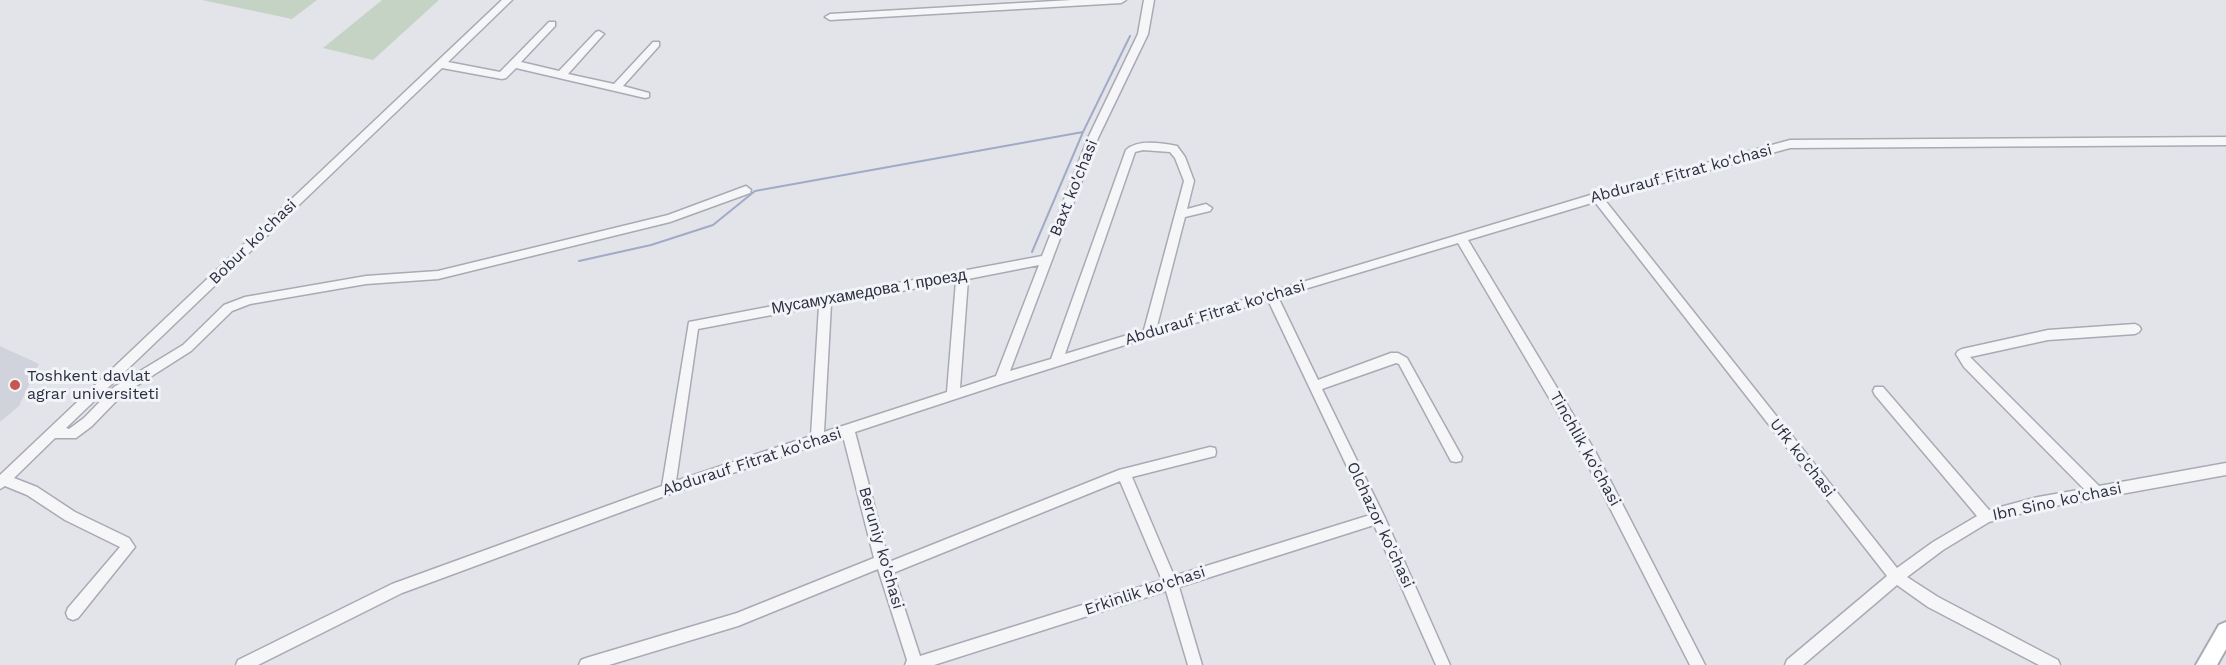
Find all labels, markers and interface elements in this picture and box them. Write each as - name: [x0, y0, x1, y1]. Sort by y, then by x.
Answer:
- street label: Baxt ko'chasi: [1046, 137, 1102, 239]
- street label: Abdurauf Fitrat ko'chasi: [1588, 140, 1774, 208]
- street label: Bobur ko'chasi: [205, 195, 301, 289]
- street label: Мусамухамедова 1 проезд: [770, 265, 968, 319]
- street label: Abdurauf Fitrat ko'chasi: [1123, 276, 1307, 350]
- place label: Toshkent davlat agrar universiteti: [27, 366, 159, 404]
- marker: Toshkent davlat agrar universiteti: [8, 378, 22, 392]
- street label: Tinchlik ko'chasi: [1546, 388, 1624, 510]
- street label: Ufk ko'chasi: [1765, 415, 1839, 501]
- street label: Abdurauf Fitrat ko'chasi: [660, 424, 844, 500]
- street label: Olchazor ko'chasi: [1342, 459, 1418, 591]
- street label: Ibn Sino ko'chasi: [1991, 479, 2123, 525]
- street label: Beruniy ko'chasi: [854, 485, 908, 611]
- street label: Erkinlik ko'chasi: [1082, 562, 1208, 620]

